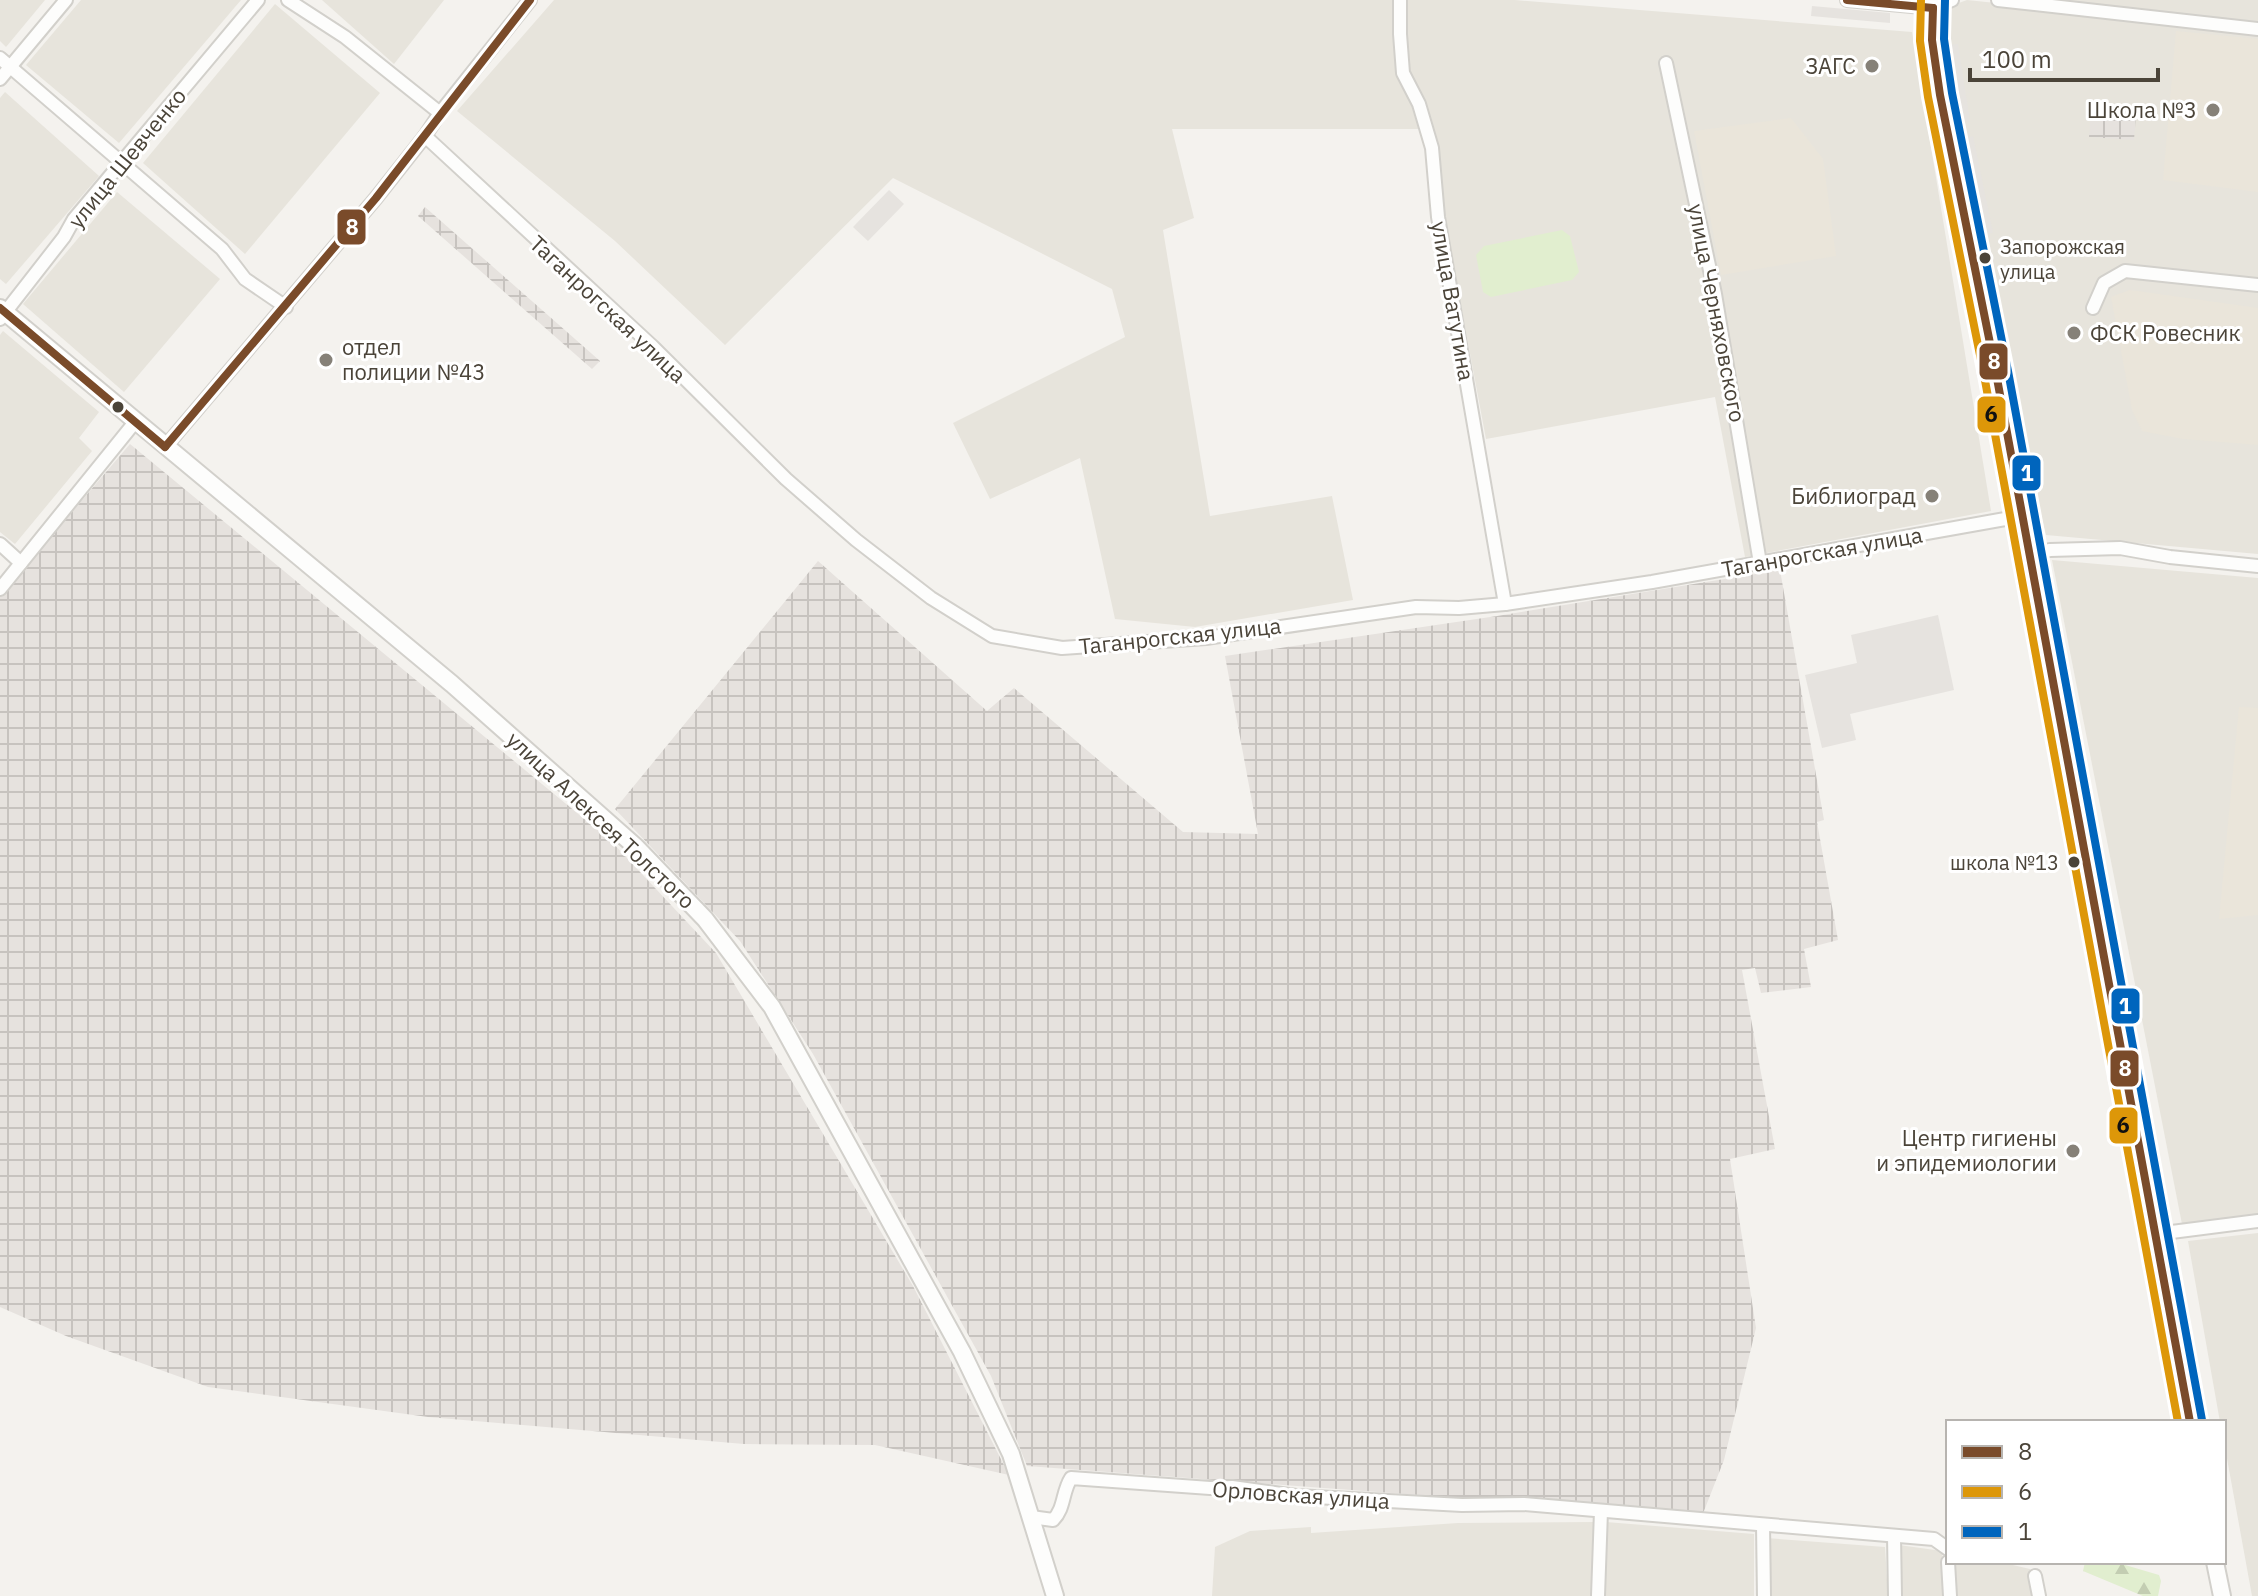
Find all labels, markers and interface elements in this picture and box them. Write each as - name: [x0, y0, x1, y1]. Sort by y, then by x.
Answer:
- scale bar: [1970, 32, 2158, 82]
- text: 100 m: [1982, 43, 2052, 75]
- place label: ЗАГС: [1805, 51, 1856, 80]
- marker: ЗАГС: [1863, 57, 1881, 75]
- street label: улица Шевченко: [61, 82, 192, 234]
- place label: Школа №3: [2087, 95, 2197, 124]
- marker: Школа №3: [2204, 101, 2222, 119]
- street label: улица Черняховского: [1682, 201, 1753, 425]
- line badge: 8: [336, 208, 367, 246]
- text: 8: [345, 212, 359, 241]
- street label: улица Ватутина: [1425, 219, 1482, 383]
- street label: Таганрогская улица: [524, 229, 693, 389]
- place label: Запорожская улица: [2000, 233, 2125, 285]
- marker: Запорожская улица: [1977, 250, 1993, 266]
- place label: ФСК Ровесник: [2090, 318, 2241, 347]
- marker: ФСК Ровесник: [2065, 324, 2083, 342]
- place label: отдел полиции №43: [342, 332, 485, 386]
- line badge: 8: [1978, 342, 2009, 381]
- text: 8: [1987, 346, 2001, 375]
- marker: отдел полиции №43: [317, 351, 335, 369]
- line badge: 6: [1976, 395, 2007, 434]
- unlabelled marker: [110, 399, 126, 415]
- text: 6: [1984, 399, 1998, 428]
- line badge: 1: [2011, 454, 2042, 492]
- text: 1: [2020, 458, 2034, 487]
- place label: Библиоград: [1791, 481, 1916, 510]
- marker: Библиоград: [1923, 487, 1941, 505]
- street label: Таганрогская улица: [1719, 520, 1925, 583]
- street label: Таганрогская улица: [1077, 610, 1283, 661]
- street label: улица Алексея Толстого: [501, 725, 702, 915]
- place label: школа №13: [1950, 849, 2059, 876]
- marker: школа №13: [2066, 854, 2082, 870]
- line badge: 1: [2110, 987, 2141, 1025]
- text: 1: [2118, 991, 2132, 1020]
- line badge: 8: [2109, 1049, 2140, 1088]
- text: 8: [2118, 1053, 2132, 1082]
- line badge: 6: [2108, 1106, 2139, 1145]
- text: 6: [2116, 1110, 2130, 1139]
- place label: Центр гигиены и эпидемиологии: [1876, 1123, 2057, 1177]
- marker: Центр гигиены и эпидемиологии: [2064, 1142, 2082, 1160]
- legend: [1946, 1420, 2226, 1564]
- text: 8: [2018, 1435, 2032, 1467]
- street label: Орловская улица: [1211, 1474, 1391, 1515]
- text: 6: [2018, 1475, 2032, 1507]
- text: 1: [2018, 1515, 2032, 1547]

